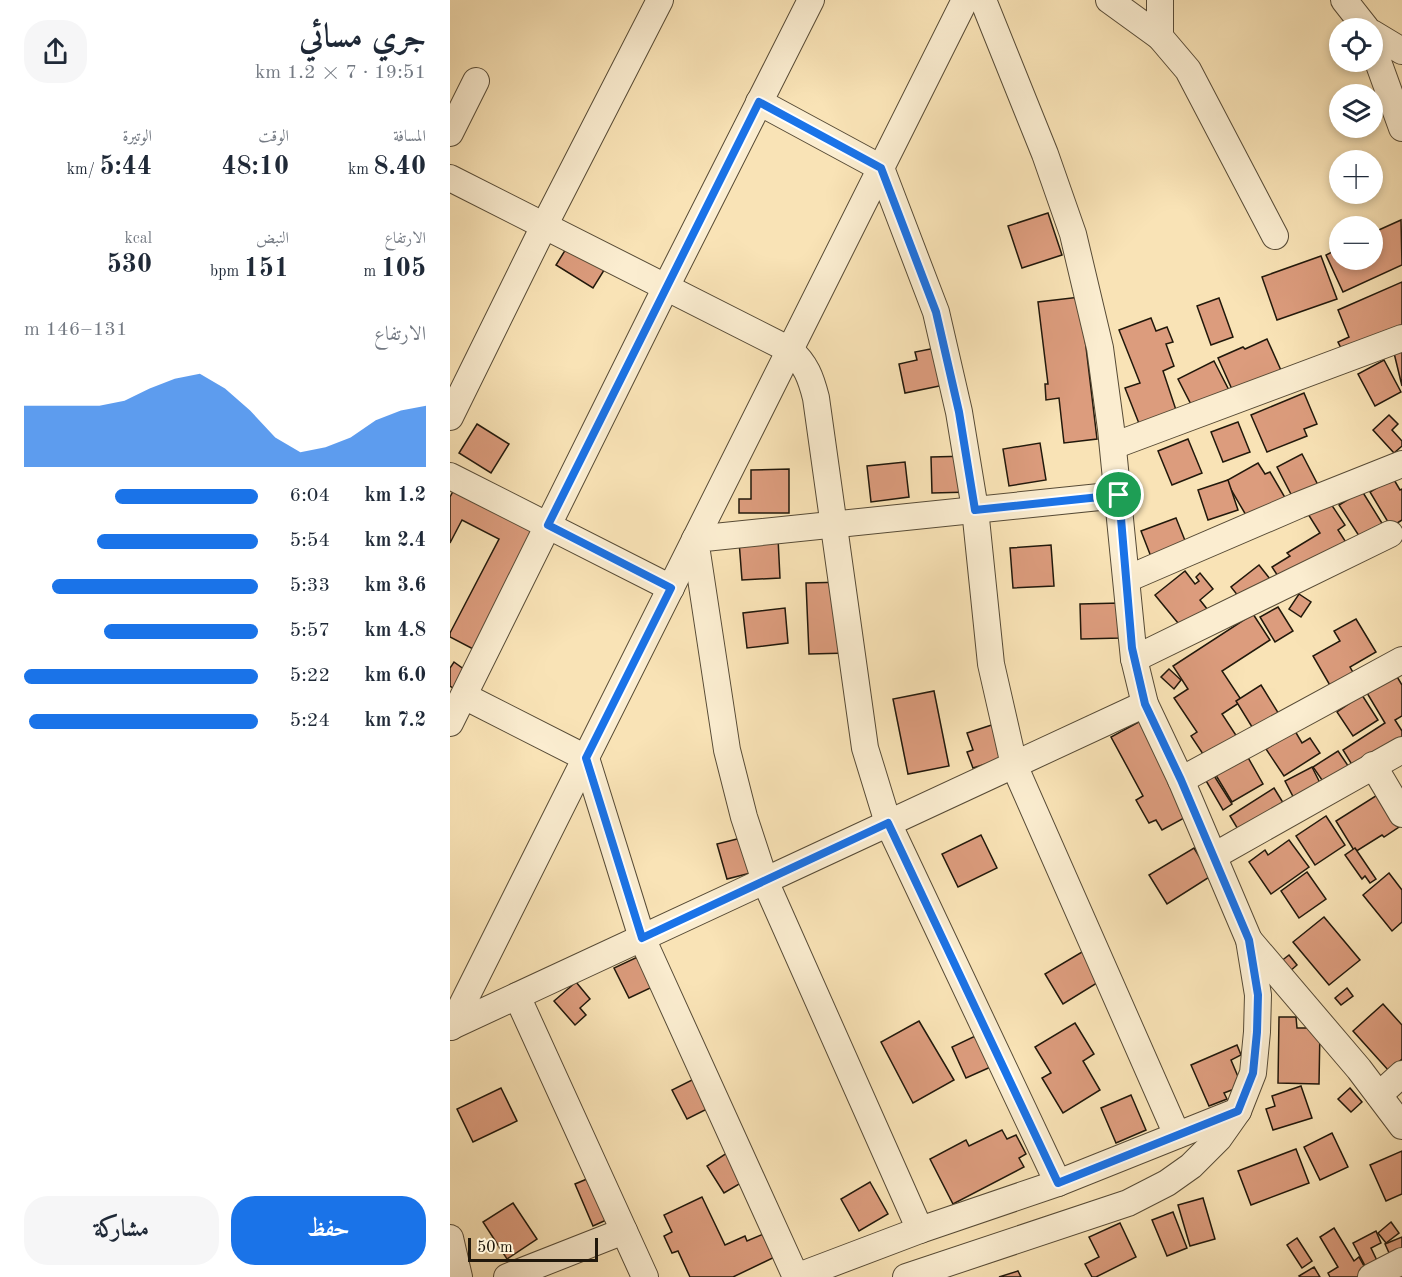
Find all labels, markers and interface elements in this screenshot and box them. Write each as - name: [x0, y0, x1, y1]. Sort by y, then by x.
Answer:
- map controls: [1329, 18, 1383, 270]
- button: locate: [1329, 18, 1383, 72]
- button: share: [24, 20, 87, 83]
- text: جري مسائي: [299, 22, 426, 55]
- text: 19:51 · 7 × 1.2 km: [255, 63, 426, 83]
- button: layers: [1329, 84, 1383, 138]
- text: الوتيرة: [122, 129, 152, 145]
- text: الوقت: [258, 129, 289, 145]
- text: المسافة: [393, 129, 426, 145]
- button: +: [1329, 150, 1383, 204]
- text: 5:44: [99, 154, 152, 180]
- text: 48:10: [221, 154, 289, 180]
- text: 8.40: [373, 154, 426, 180]
- text: /km: [67, 162, 99, 178]
- text: km: [348, 162, 373, 178]
- button: −: [1329, 216, 1383, 270]
- text: kcal: [124, 231, 152, 247]
- text: النبض: [256, 231, 289, 247]
- text: الارتفاع: [384, 231, 426, 247]
- text: 530: [107, 252, 152, 278]
- text: 151: [244, 256, 289, 282]
- text: 105: [381, 256, 426, 282]
- text: bpm: [210, 264, 244, 280]
- text: m: [364, 264, 381, 280]
- text: 131–146 m: [24, 320, 128, 340]
- text: الارتفاع: [374, 325, 426, 345]
- pin: [1093, 469, 1144, 520]
- icon: arrive: [1102, 478, 1135, 511]
- text: 6:04: [290, 486, 330, 506]
- text: 1.2 km: [364, 486, 426, 506]
- text: 5:54: [290, 531, 330, 551]
- text: 2.4 km: [364, 531, 426, 551]
- text: 5:33: [290, 576, 330, 596]
- text: 3.6 km: [364, 576, 426, 596]
- text: 5:57: [290, 621, 330, 641]
- text: 4.8 km: [364, 621, 426, 641]
- text: 5:22: [290, 666, 330, 686]
- text: 6.0 km: [364, 666, 426, 686]
- text: 5:24: [290, 711, 330, 731]
- text: 7.2 km: [364, 711, 426, 731]
- button: مشاركة: [24, 1196, 219, 1265]
- button: حفظ: [231, 1196, 426, 1265]
- scale bar: [468, 1235, 598, 1262]
- text: 50 m: [477, 1240, 513, 1256]

